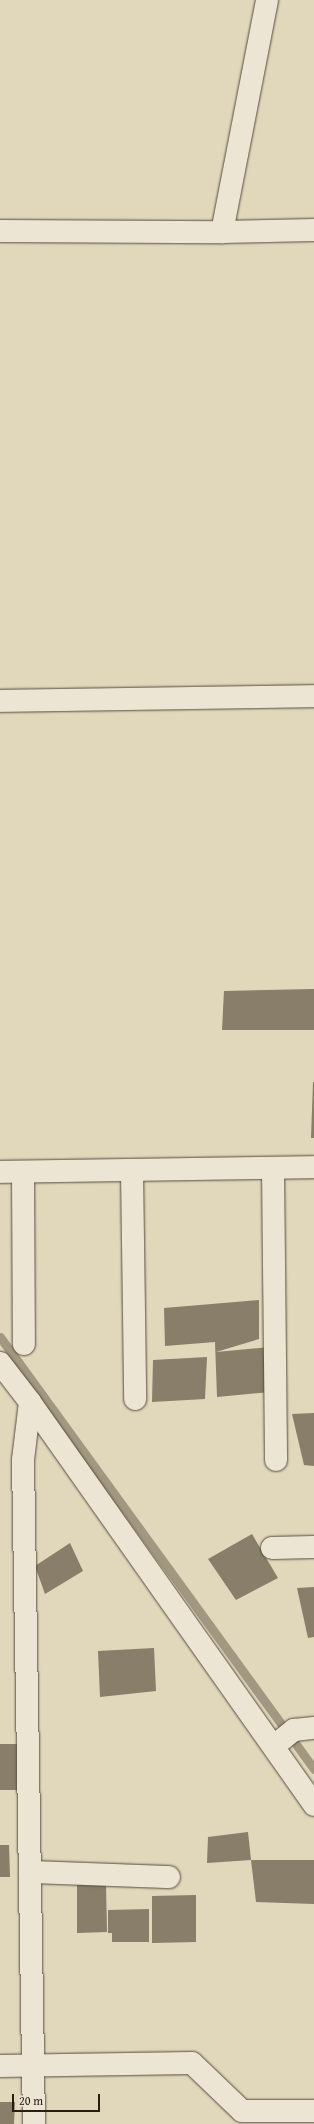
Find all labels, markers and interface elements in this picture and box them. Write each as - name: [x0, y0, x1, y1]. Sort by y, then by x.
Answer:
- scale bar: [14, 2086, 102, 2112]
- text: 20 m: [19, 2092, 43, 2109]

